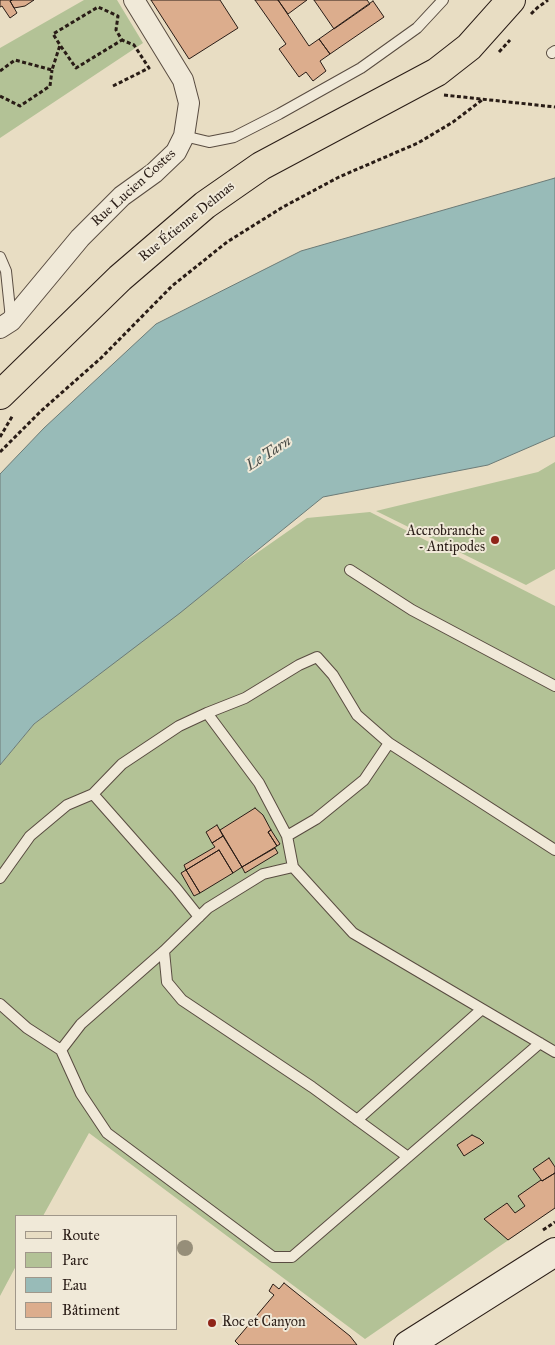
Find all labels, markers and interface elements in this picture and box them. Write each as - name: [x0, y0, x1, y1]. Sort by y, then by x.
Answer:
- street label: Rue Lucien Costes: [88, 146, 180, 230]
- street label: Rue Étienne Delmas: [136, 178, 238, 266]
- water label: Le Tarn: [243, 433, 295, 475]
- place label: Accrobranche - Antipodes: [407, 524, 485, 556]
- marker: Accrobranche - Antipodes: [489, 534, 501, 546]
- legend: [15, 1215, 178, 1330]
- text: Route: [62, 1226, 100, 1244]
- text: Parc: [62, 1251, 89, 1269]
- text: Eau: [62, 1276, 87, 1294]
- text: Bâtiment: [62, 1301, 120, 1319]
- place label: Roc et Canyon: [222, 1315, 306, 1331]
- marker: Roc et Canyon: [206, 1317, 218, 1329]

